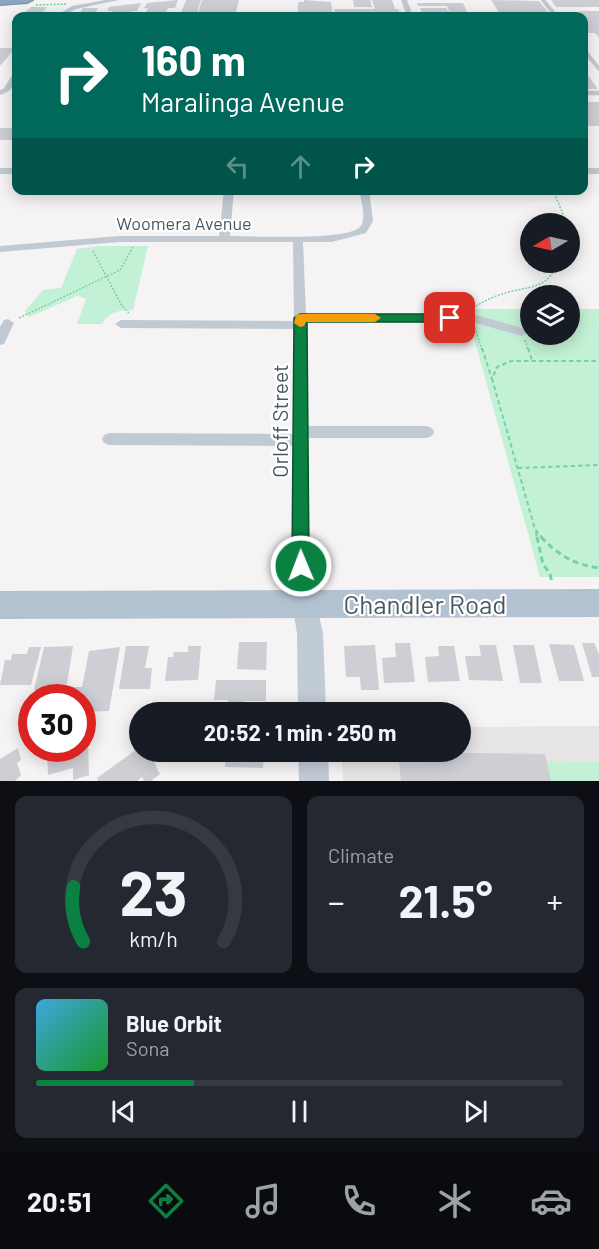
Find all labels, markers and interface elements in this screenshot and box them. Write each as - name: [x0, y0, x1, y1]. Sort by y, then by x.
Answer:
- text: 160 m: [141, 34, 246, 84]
- icon: right: [42, 36, 120, 114]
- text: Maralinga Avenue: [141, 85, 345, 117]
- icon: left: [221, 150, 254, 183]
- icon: ahead: [284, 150, 317, 183]
- icon: right: [347, 150, 380, 183]
- street label: Woomera Avenue: [116, 212, 252, 234]
- north arrow: [520, 213, 580, 273]
- map controls: [520, 213, 580, 345]
- button: layers: [520, 285, 580, 345]
- pin: [424, 292, 475, 343]
- icon: arrive: [433, 301, 466, 334]
- street label: Orloff Street: [267, 364, 292, 478]
- position arrow: [269, 534, 333, 598]
- street label: Chandler Road: [343, 588, 507, 619]
- speed limit sign: 30: [18, 684, 96, 762]
- text: 20:52 · 1 min · 250 m: [204, 719, 396, 745]
- text: Climate: [328, 843, 394, 867]
- text: 23: [120, 854, 187, 928]
- text: 21.5°: [398, 873, 493, 927]
- text: −: [328, 881, 345, 921]
- text: +: [547, 881, 563, 921]
- text: km/h: [129, 926, 178, 951]
- text: Blue Orbit: [126, 1010, 222, 1036]
- text: Sona: [126, 1036, 170, 1060]
- icon: previous: [107, 1095, 140, 1128]
- icon: pause: [283, 1095, 316, 1128]
- icon: next: [459, 1095, 492, 1128]
- icon: directions: [145, 1180, 187, 1222]
- icon: music: [242, 1180, 284, 1222]
- icon: phone: [338, 1180, 380, 1222]
- icon: climate: [434, 1180, 476, 1222]
- icon: car: [530, 1180, 572, 1222]
- text: 20:51: [27, 1185, 91, 1217]

